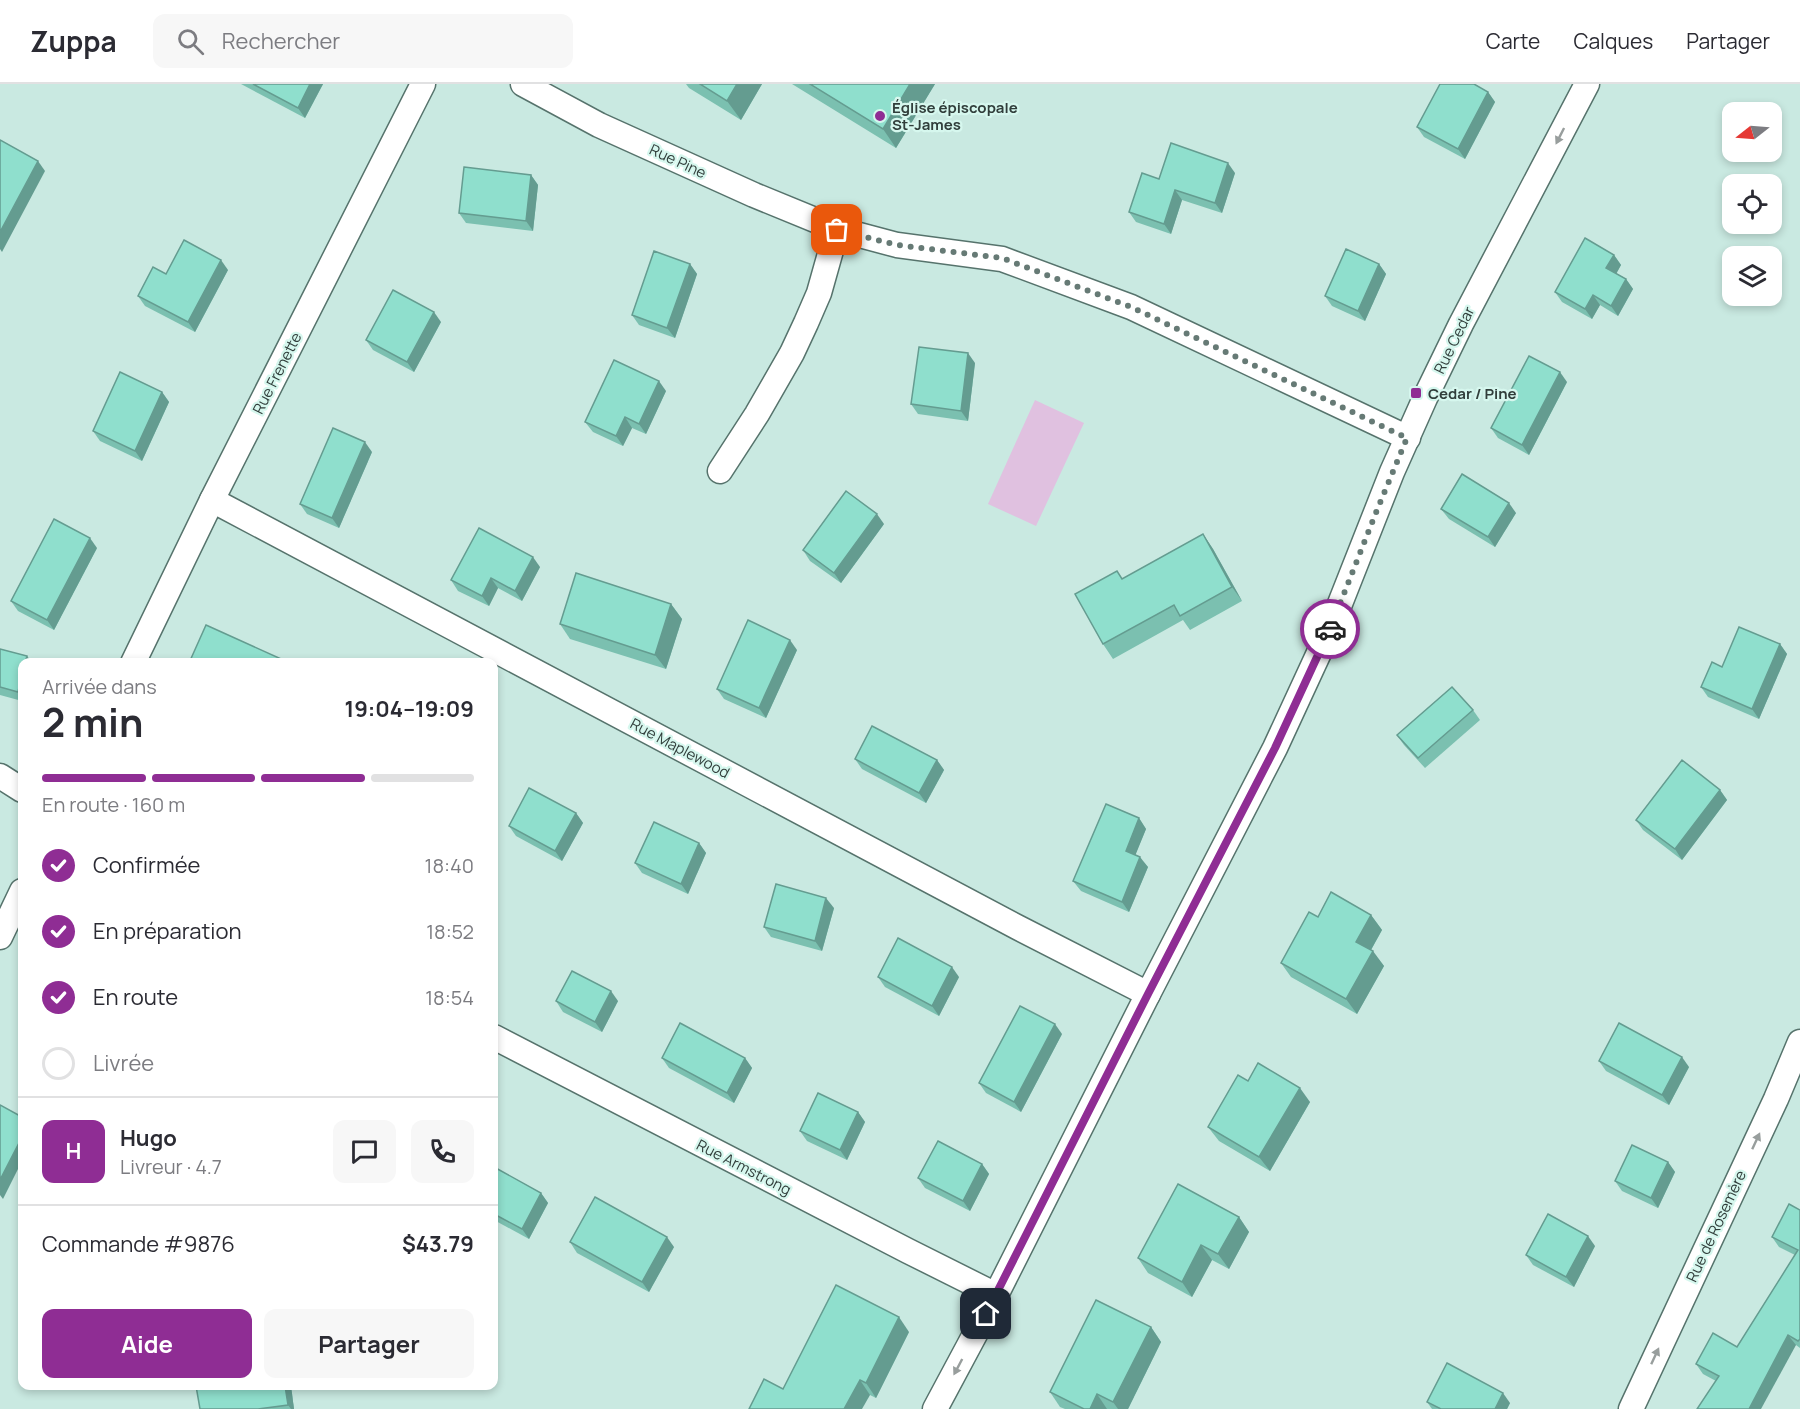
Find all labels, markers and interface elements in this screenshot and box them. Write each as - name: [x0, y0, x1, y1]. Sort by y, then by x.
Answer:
- search box: [153, 14, 573, 68]
- text: Zuppa: [30, 22, 117, 60]
- icon: search: [174, 25, 207, 58]
- text: Rechercher: [222, 26, 340, 56]
- text: Carte: [1486, 27, 1540, 55]
- text: Calques: [1573, 27, 1653, 55]
- text: Partager: [1686, 27, 1770, 55]
- place label: Église épiscopale St-James: [892, 97, 1018, 135]
- north arrow: [1722, 102, 1782, 162]
- map controls: [1722, 102, 1782, 306]
- marker: Église épiscopale St-James: [873, 109, 887, 123]
- one-way arrow: [1555, 128, 1565, 145]
- street label: Rue Pine: [646, 139, 710, 183]
- button: locate: [1722, 174, 1782, 234]
- pin: [811, 204, 862, 255]
- icon: bag: [820, 213, 853, 246]
- button: layers: [1722, 246, 1782, 306]
- street label: Rue Cedar: [1429, 302, 1480, 377]
- street label: Rue Frenette: [247, 328, 307, 417]
- place label: Cedar / Pine: [1428, 383, 1517, 404]
- marker: Cedar / Pine: [1409, 386, 1423, 400]
- courier: [1300, 599, 1360, 659]
- icon: car: [1314, 613, 1347, 646]
- text: Arrivée dans: [42, 673, 157, 700]
- text: 19:04–19:09: [345, 694, 474, 724]
- text: 2 min: [42, 695, 143, 749]
- street label: Rue Maplewood: [627, 713, 733, 783]
- text: En route · 160 m: [42, 791, 185, 818]
- icon: check: [42, 849, 75, 882]
- text: Confirmée: [93, 850, 200, 880]
- text: 18:40: [425, 852, 474, 879]
- icon: check: [42, 915, 75, 948]
- text: En préparation: [93, 916, 241, 946]
- text: 18:52: [426, 918, 474, 945]
- icon: check: [42, 981, 75, 1014]
- text: En route: [93, 982, 178, 1012]
- text: 18:54: [425, 984, 474, 1011]
- text: Livrée: [93, 1048, 154, 1078]
- button: chat: [333, 1120, 396, 1183]
- button: phone: [411, 1120, 474, 1183]
- text: Hugo: [120, 1123, 177, 1153]
- one-way arrow: [1751, 1132, 1761, 1150]
- street label: Rue Armstrong: [693, 1134, 795, 1200]
- text: H: [66, 1136, 81, 1166]
- text: Livreur · 4.7: [120, 1153, 222, 1180]
- street label: Rue de Rosemère: [1681, 1167, 1751, 1285]
- text: Commande #9876: [42, 1229, 235, 1259]
- text: $43.79: [402, 1229, 474, 1259]
- pin: [960, 1288, 1011, 1339]
- icon: home: [969, 1297, 1002, 1330]
- button: Aide: [42, 1309, 252, 1378]
- button: Partager: [264, 1309, 474, 1378]
- one-way arrow: [1651, 1347, 1660, 1364]
- one-way arrow: [953, 1359, 963, 1376]

